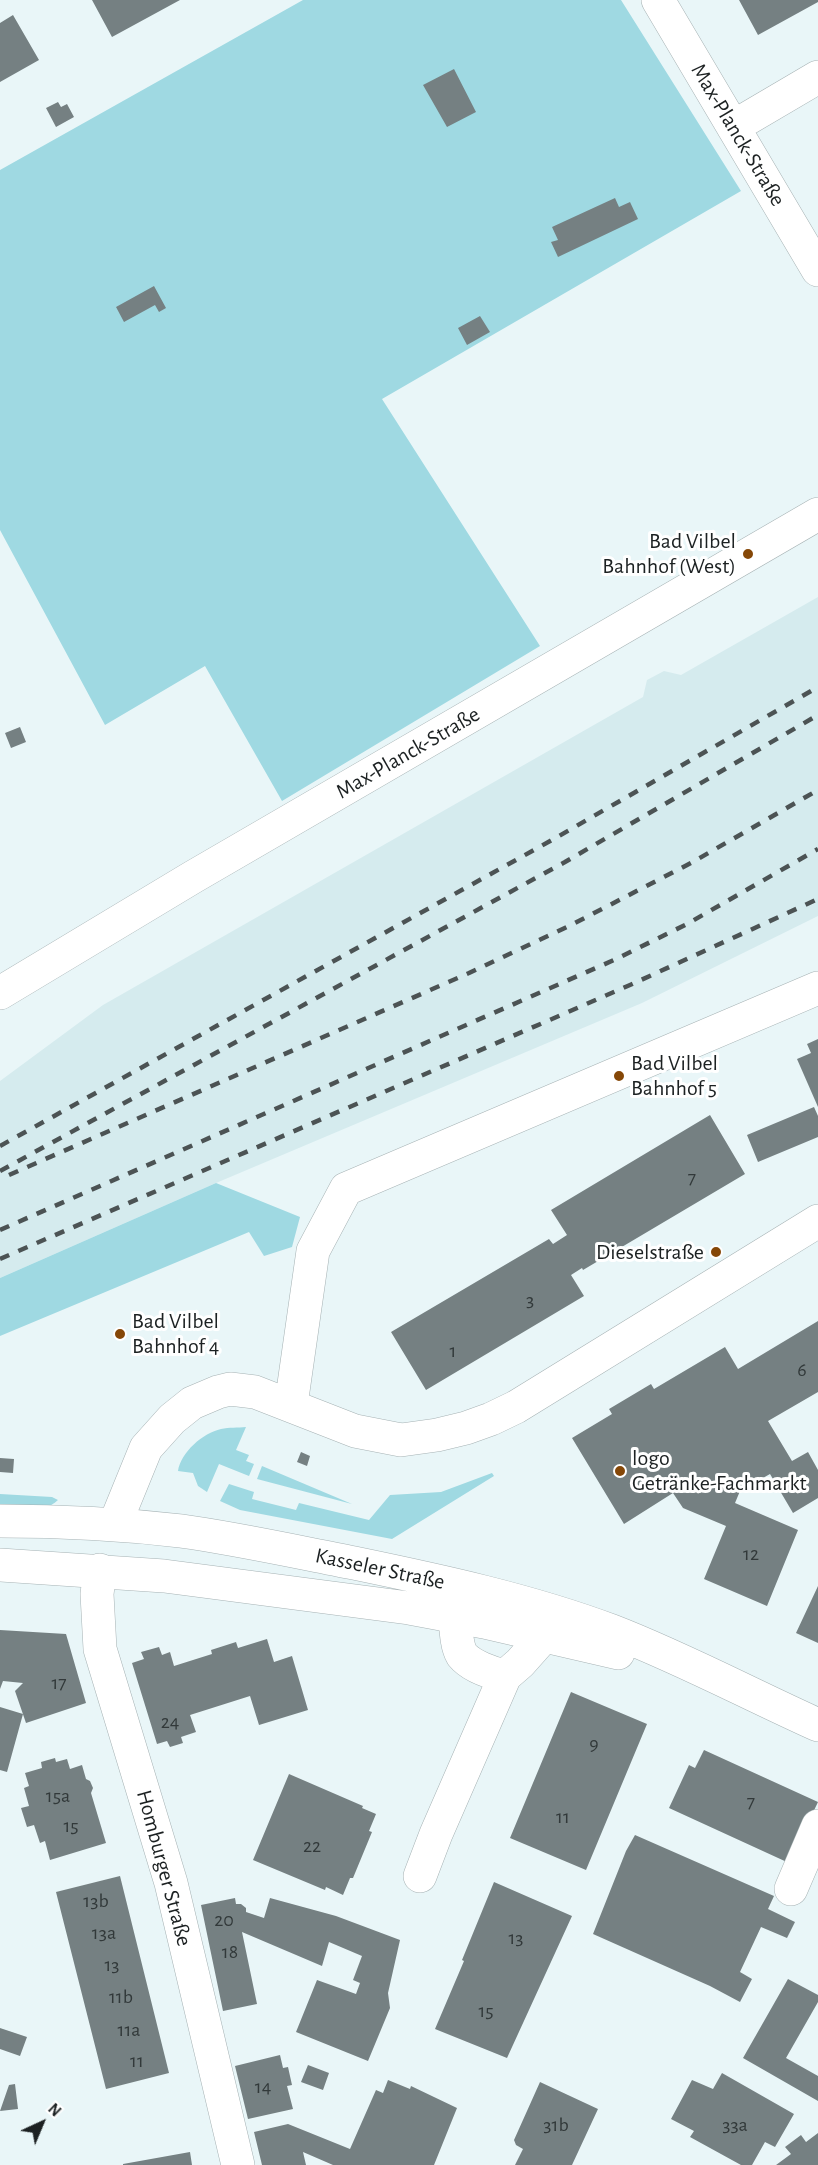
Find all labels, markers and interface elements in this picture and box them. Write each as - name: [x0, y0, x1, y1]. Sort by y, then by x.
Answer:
- street label: Max-Planck-Straße: [685, 59, 791, 211]
- place label: Bad Vilbel Bahnhof (West): [602, 528, 736, 580]
- marker: Bad Vilbel Bahnhof (West): [741, 547, 755, 561]
- street label: Max-Planck-Straße: [331, 701, 485, 805]
- place label: Bad Vilbel Bahnhof 5: [631, 1050, 718, 1102]
- marker: Bad Vilbel Bahnhof 5: [612, 1069, 626, 1083]
- house number: 7: [688, 1166, 696, 1190]
- place label: Dieselstraße: [596, 1239, 704, 1265]
- marker: Dieselstraße: [709, 1245, 723, 1259]
- house number: 3: [526, 1288, 534, 1312]
- place label: Bad Vilbel Bahnhof 4: [132, 1308, 219, 1360]
- marker: Bad Vilbel Bahnhof 4: [113, 1327, 127, 1341]
- house number: 1: [450, 1339, 456, 1363]
- house number: 6: [797, 1358, 807, 1382]
- place label: logo Getränke-Fachmarkt: [632, 1445, 806, 1496]
- marker: logo Getränke-Fachmarkt: [613, 1464, 627, 1478]
- street label: Kasseler Straße: [313, 1542, 447, 1596]
- house number: 12: [743, 1542, 759, 1566]
- house number: 17: [51, 1671, 67, 1695]
- house number: 24: [161, 1710, 179, 1734]
- house number: 9: [589, 1732, 599, 1756]
- house number: 15a: [46, 1784, 70, 1808]
- street label: Homburger Straße: [130, 1787, 198, 1949]
- house number: 7: [747, 1790, 755, 1814]
- house number: 11: [556, 1805, 570, 1829]
- house number: 15: [63, 1814, 79, 1838]
- house number: 22: [303, 1834, 321, 1858]
- house number: 13b: [83, 1889, 109, 1913]
- house number: 20: [214, 1908, 234, 1932]
- house number: 13a: [92, 1921, 116, 1945]
- house number: 13: [508, 1926, 524, 1950]
- house number: 18: [222, 1940, 238, 1964]
- house number: 13: [104, 1953, 120, 1977]
- house number: 11b: [109, 1985, 133, 2009]
- house number: 15: [478, 1999, 494, 2023]
- house number: 11a: [118, 2018, 140, 2042]
- house number: 11: [130, 2049, 144, 2073]
- house number: 14: [255, 2075, 271, 2099]
- north arrow: [12, 2093, 72, 2153]
- text: N: [45, 2100, 64, 2120]
- house number: 31b: [543, 2113, 569, 2137]
- house number: 33a: [722, 2113, 748, 2137]

